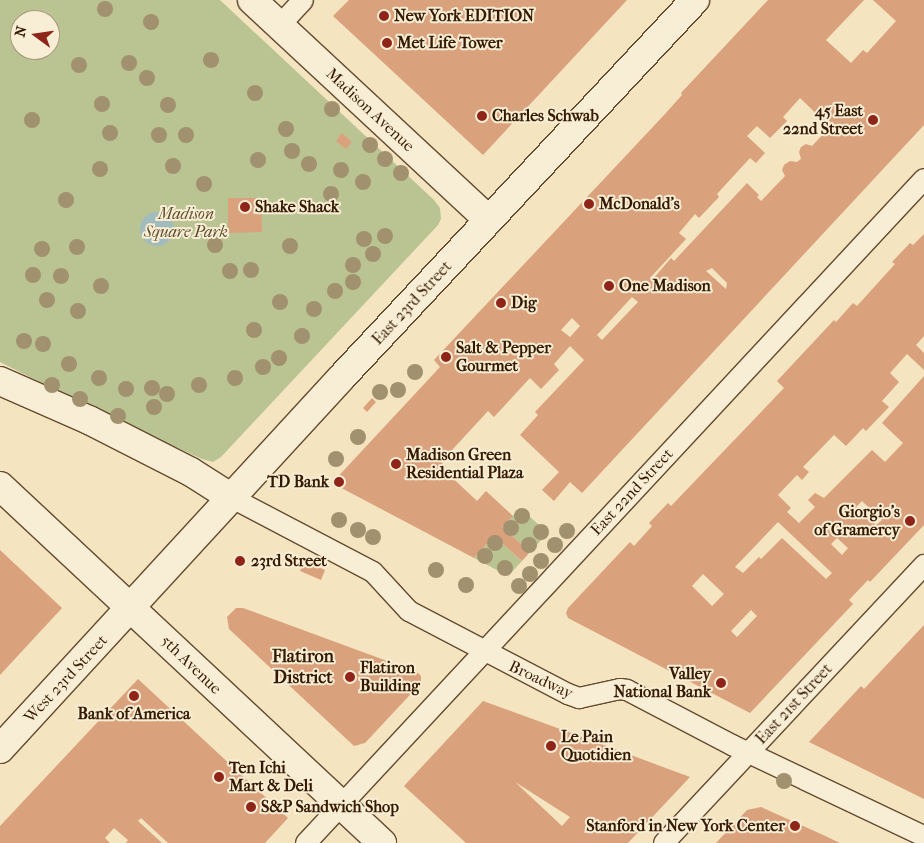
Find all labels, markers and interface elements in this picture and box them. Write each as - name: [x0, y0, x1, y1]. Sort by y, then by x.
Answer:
- place label: New York EDITION: [394, 6, 534, 26]
- north arrow: [10, 10, 60, 60]
- marker: New York EDITION: [378, 10, 390, 22]
- text: N: [11, 24, 30, 39]
- place label: Met Life Tower: [397, 33, 503, 53]
- marker: Met Life Tower: [381, 37, 393, 49]
- street label: Madison Avenue: [322, 64, 418, 156]
- place label: 45 East 22nd Street: [783, 101, 863, 139]
- place label: Charles Schwab: [492, 106, 599, 126]
- marker: Charles Schwab: [476, 110, 488, 122]
- marker: 45 East 22nd Street: [867, 114, 879, 126]
- place label: McDonald's: [599, 194, 680, 214]
- place label: Shake Shack: [255, 197, 339, 217]
- marker: McDonald's: [583, 198, 595, 210]
- marker: Shake Shack: [239, 201, 251, 213]
- park label: Madison Square Park: [144, 204, 228, 242]
- street label: East 23rd Street: [368, 257, 456, 349]
- place label: One Madison: [619, 276, 711, 296]
- marker: One Madison: [603, 280, 615, 292]
- place label: Dig: [511, 293, 536, 313]
- marker: Dig: [495, 297, 507, 309]
- place label: Salt & Pepper Gourmet: [456, 338, 551, 376]
- marker: Salt & Pepper Gourmet: [440, 351, 452, 363]
- street label: East 22nd Street: [587, 444, 677, 540]
- place label: Madison Green Residential Plaza: [406, 445, 523, 483]
- marker: Madison Green Residential Plaza: [390, 458, 402, 470]
- place label: TD Bank: [267, 472, 329, 492]
- marker: TD Bank: [333, 476, 345, 488]
- place label: Giorgio's of Gramercy: [814, 502, 900, 540]
- marker: Giorgio's of Gramercy: [904, 515, 916, 527]
- place label: 23rd Street: [251, 551, 327, 571]
- marker: 23rd Street: [233, 554, 247, 568]
- street label: West 23rd Street: [20, 631, 112, 727]
- street label: 5th Avenue: [157, 631, 225, 699]
- district label: Flatiron District: [272, 647, 334, 690]
- street label: Broadway: [506, 657, 576, 703]
- place label: Flatiron Building: [360, 658, 420, 696]
- street label: East 21st Street: [752, 660, 836, 748]
- place label: Valley National Bank: [614, 664, 711, 702]
- marker: Flatiron Building: [344, 671, 356, 683]
- marker: Valley National Bank: [715, 677, 727, 689]
- marker: Bank of America: [128, 690, 140, 702]
- place label: Bank of America: [78, 704, 190, 724]
- place label: Le Pain Quotidien: [561, 727, 631, 765]
- marker: Le Pain Quotidien: [545, 740, 557, 752]
- place label: Ten Ichi Mart & Deli: [229, 758, 313, 796]
- marker: Ten Ichi Mart & Deli: [213, 771, 225, 783]
- place label: S&P Sandwich Shop: [261, 797, 399, 817]
- marker: S&P Sandwich Shop: [245, 801, 257, 813]
- place label: Stanford in New York Center: [586, 816, 785, 836]
- marker: Stanford in New York Center: [789, 820, 801, 832]

